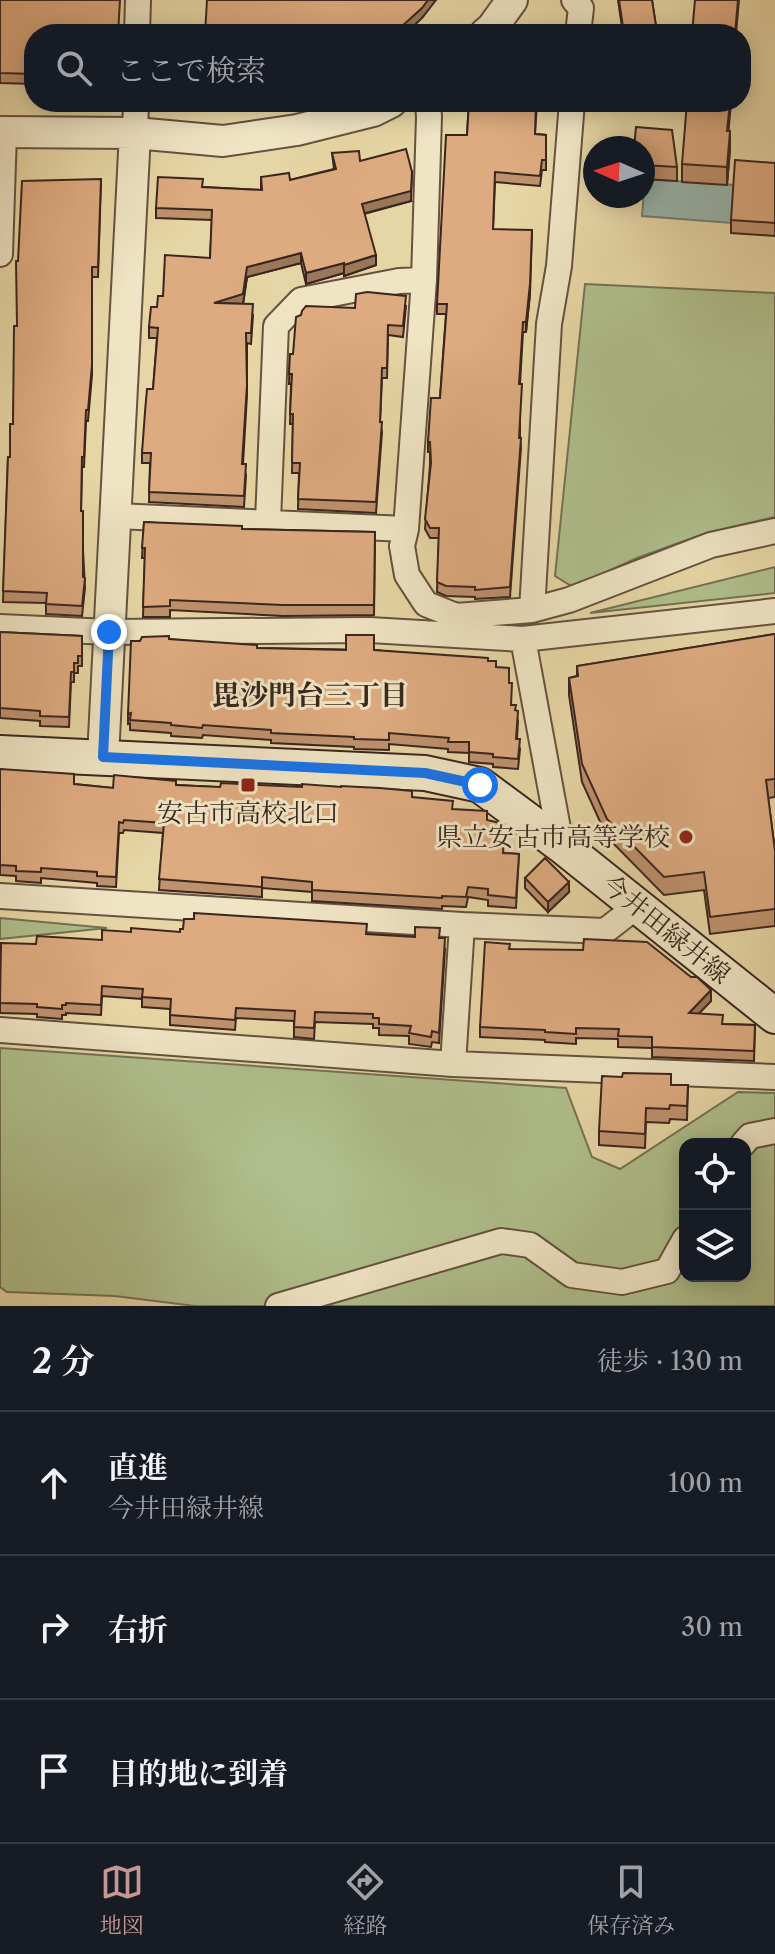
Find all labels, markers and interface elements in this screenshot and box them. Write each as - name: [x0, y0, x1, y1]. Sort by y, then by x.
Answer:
- search box: [24, 24, 751, 112]
- icon: search: [52, 46, 96, 90]
- text: ここで検索: [116, 52, 266, 89]
- north arrow: [583, 136, 655, 208]
- route end: [91, 614, 127, 650]
- district label: 毘沙門台三丁目: [212, 678, 408, 712]
- route start: [462, 767, 498, 803]
- marker: 安古市高校北口: [239, 776, 257, 794]
- place label: 安古市高校北口: [157, 797, 339, 829]
- place label: 県立安古市高等学校: [436, 821, 670, 853]
- marker: 県立安古市高等学校: [677, 828, 695, 846]
- street label: 今井田緑井線: [595, 867, 737, 991]
- map controls: [679, 1138, 751, 1282]
- button: locate: [679, 1138, 751, 1210]
- button: layers: [679, 1210, 751, 1282]
- text: 2 分: [32, 1340, 95, 1382]
- text: 徒歩 · 130 m: [597, 1345, 743, 1377]
- text: 直進: [108, 1449, 168, 1486]
- icon: ahead: [32, 1461, 76, 1505]
- text: 100 m: [668, 1467, 743, 1499]
- text: 今井田緑井線: [108, 1492, 264, 1524]
- icon: right: [32, 1605, 76, 1649]
- text: 右折: [108, 1611, 168, 1648]
- text: 30 m: [681, 1611, 743, 1643]
- icon: arrive: [32, 1749, 76, 1793]
- text: 目的地に到着: [108, 1755, 288, 1792]
- tab: 地図: [100, 1860, 144, 1939]
- tab: 経路: [343, 1860, 387, 1939]
- tab: 保存済み: [587, 1860, 675, 1939]

